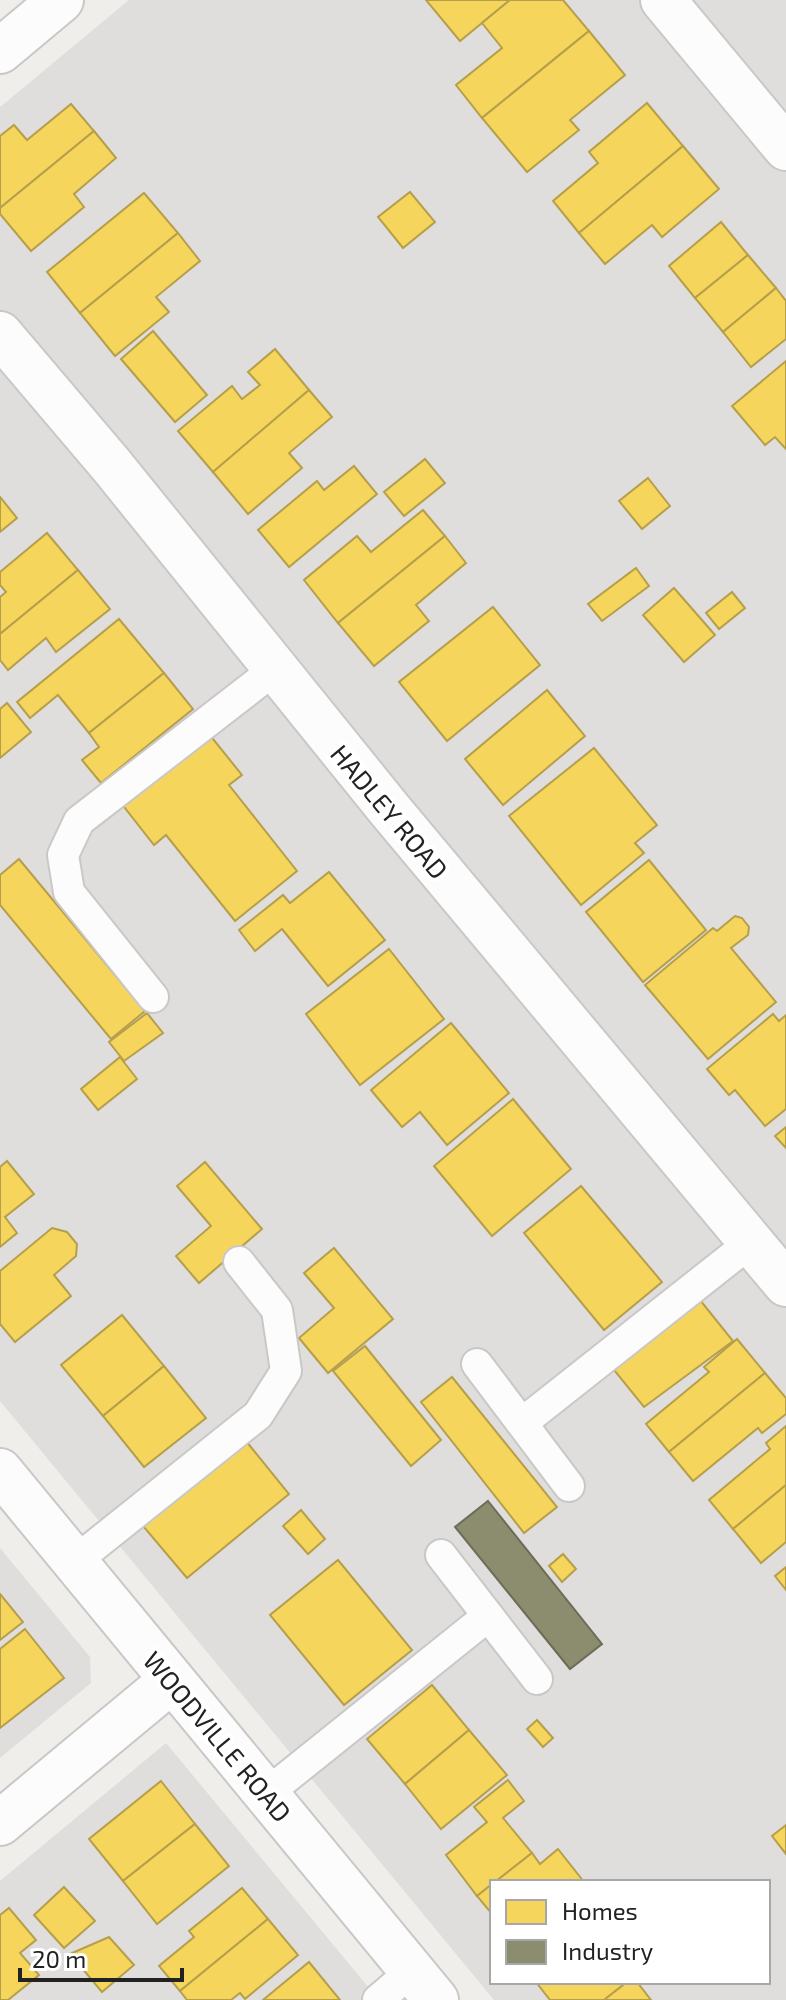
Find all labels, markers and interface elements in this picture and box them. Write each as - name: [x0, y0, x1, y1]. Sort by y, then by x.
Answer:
- street label: HADLEY ROAD: [325, 738, 455, 884]
- street label: WOODVILLE ROAD: [138, 1644, 298, 1828]
- legend: [490, 1880, 770, 1984]
- text: Homes: [562, 1896, 638, 1925]
- scale bar: [20, 1932, 182, 1982]
- text: Industry: [562, 1936, 654, 1965]
- text: 20 m: [32, 1944, 86, 1973]

